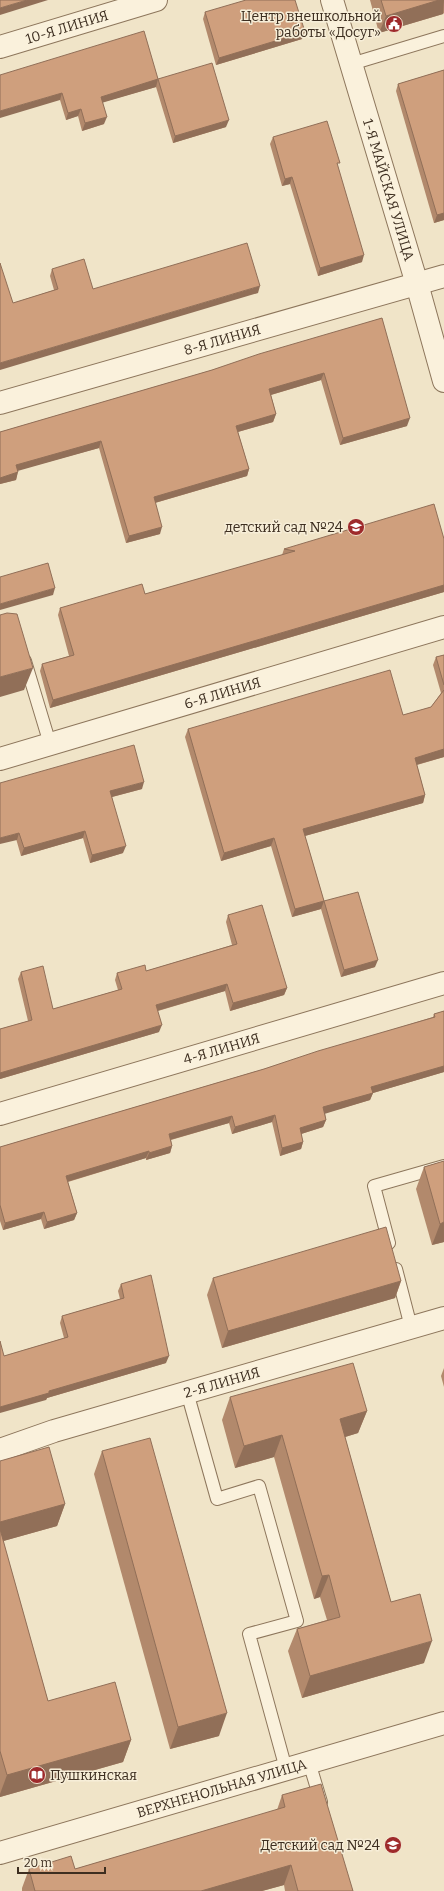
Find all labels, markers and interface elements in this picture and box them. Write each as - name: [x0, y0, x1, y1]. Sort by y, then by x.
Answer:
- street label: 10-Я ЛИНИЯ: [24, 7, 111, 48]
- place label: Центр внешкольной работы «Досуг»: [241, 8, 381, 41]
- public building icon: Центр внешкольной работы «Досуг»: [384, 14, 404, 34]
- street label: 1-Я МАЙСКАЯ УЛИЦА: [359, 117, 418, 263]
- street label: 8-Я ЛИНИЯ: [182, 321, 263, 359]
- school or university icon: детский сад №24: [346, 517, 366, 537]
- place label: детский сад №24: [225, 519, 343, 536]
- street label: 6-Я ЛИНИЯ: [182, 674, 263, 713]
- street label: 4-Я ЛИНИЯ: [181, 1030, 262, 1068]
- street label: 2-Я ЛИНИЯ: [182, 1364, 262, 1402]
- street label: ВЕРХНЕНОЛЬНАЯ УЛИЦА: [135, 1756, 309, 1821]
- library icon: Пушкинская: [27, 1765, 47, 1785]
- place label: Пушкинская: [50, 1767, 137, 1784]
- school or university icon: Детский сад №24: [383, 1835, 403, 1855]
- place label: Детский сад №24: [260, 1837, 380, 1854]
- scale bar: [18, 1849, 105, 1875]
- text: 20 m: [24, 1856, 53, 1870]

